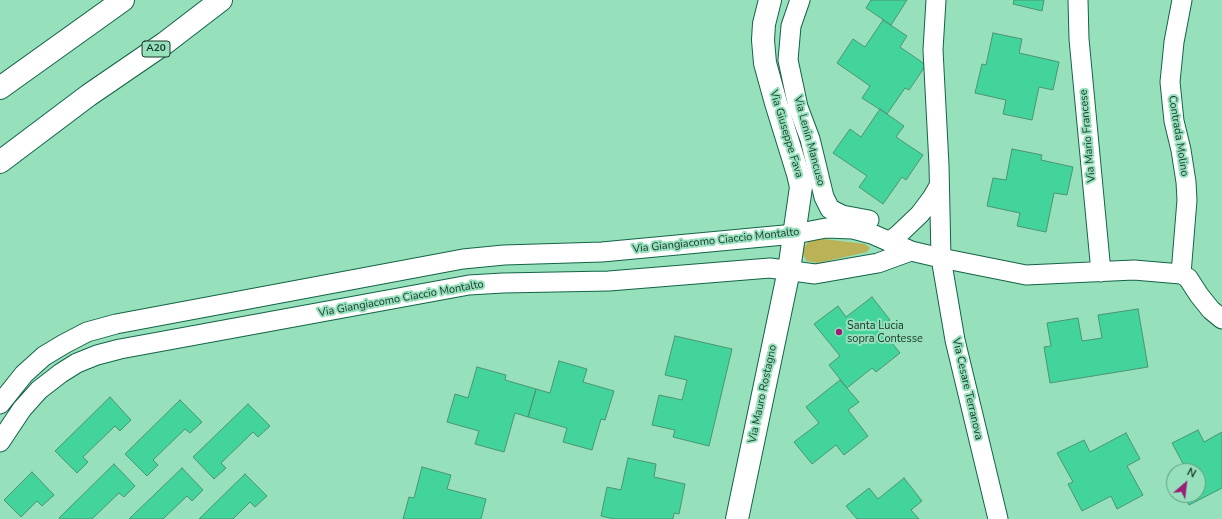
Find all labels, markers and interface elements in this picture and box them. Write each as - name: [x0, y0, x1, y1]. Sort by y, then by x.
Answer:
- road number: A20: [142, 41, 170, 57]
- street label: Via Giuseppe Fava: [766, 89, 806, 179]
- street label: Via Mario Francese: [1077, 89, 1099, 183]
- street label: Via Lenin Mancuso: [791, 95, 827, 187]
- street label: Contrada Molino: [1165, 95, 1191, 177]
- street label: Via Giangiacomo Ciaccio Montalto: [632, 226, 800, 256]
- street label: Via Giangiacomo Ciaccio Montalto: [317, 278, 485, 320]
- place label: Santa Lucia sopra Contesse: [847, 319, 923, 345]
- marker: Santa Lucia sopra Contesse: [834, 327, 844, 337]
- street label: Via Cesare Terranova: [949, 337, 985, 441]
- street label: Via Mauro Rostagno: [746, 344, 780, 444]
- north arrow: [1166, 463, 1206, 503]
- text: N: [1184, 464, 1199, 481]

